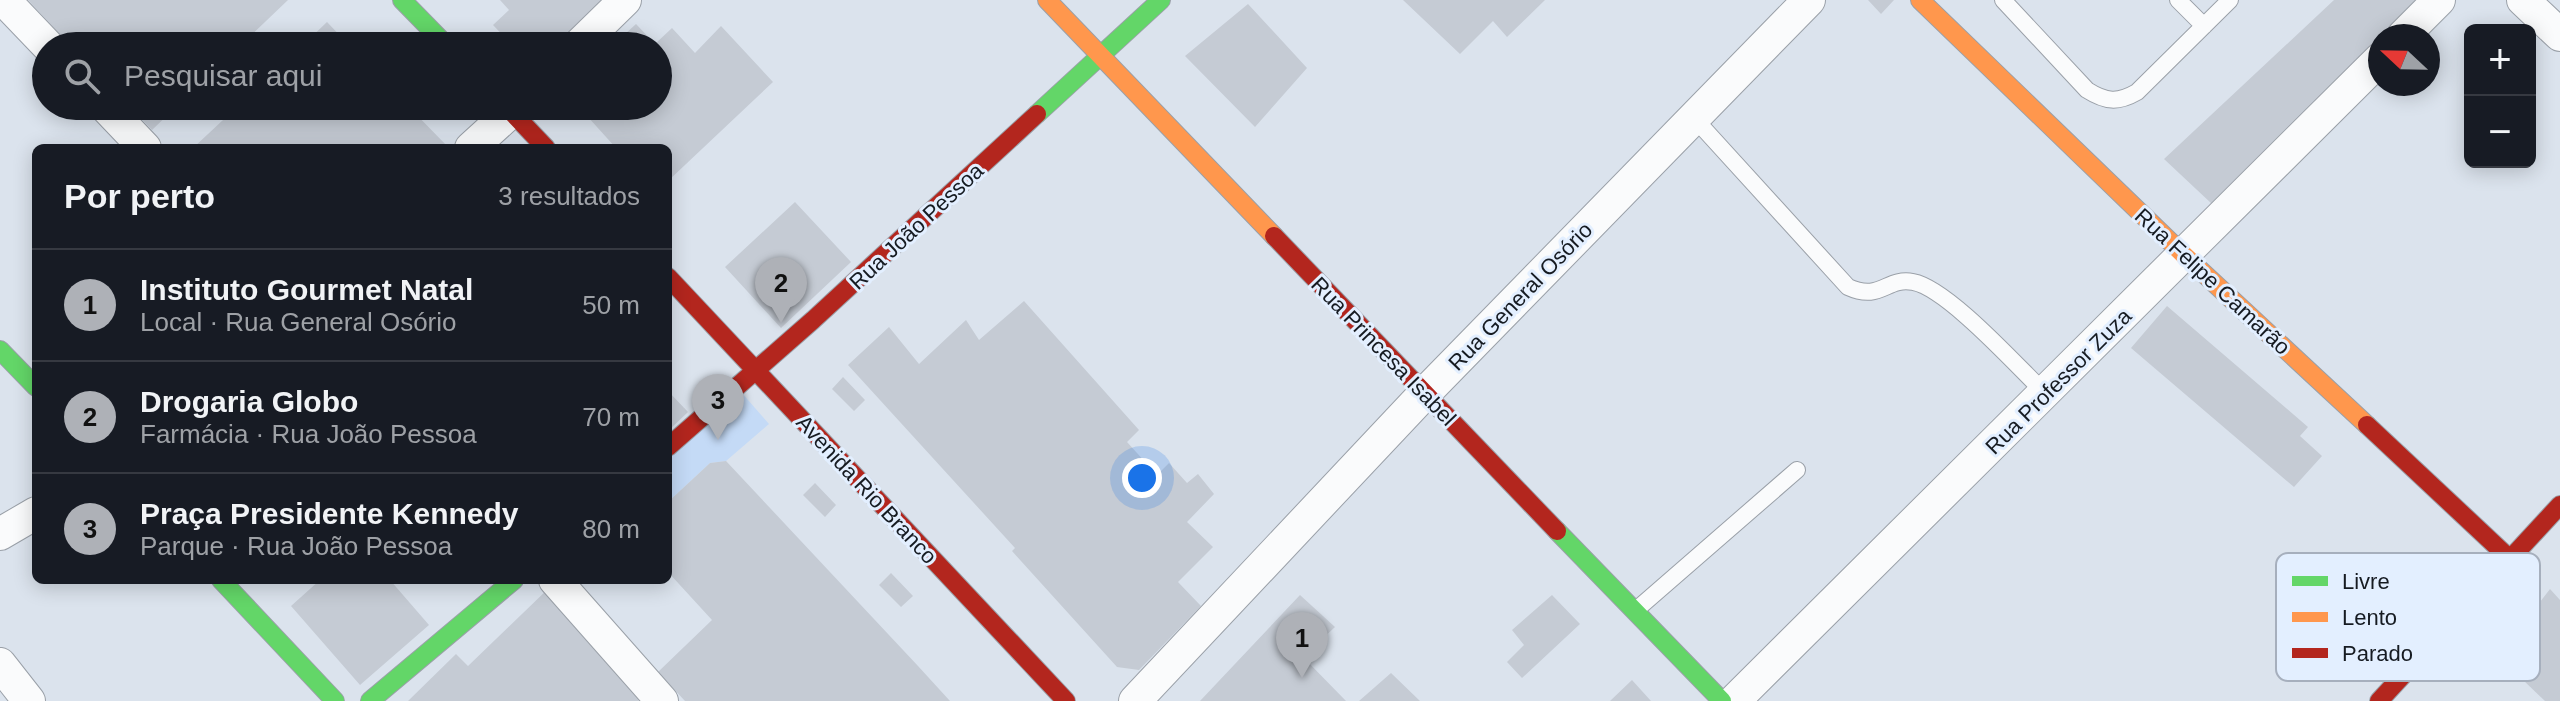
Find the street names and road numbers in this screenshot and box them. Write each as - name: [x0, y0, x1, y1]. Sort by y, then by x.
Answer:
- street label: Rua João Pessoa: [844, 157, 989, 295]
- street label: Rua Felipe Camarão: [2130, 203, 2295, 360]
- street label: Rua General Osório: [1443, 217, 1597, 375]
- street label: Rua Princesa Isabel: [1306, 272, 1461, 431]
- street label: Rua Professor Zuza: [1980, 303, 2137, 459]
- street label: Avenida Rio Branco: [791, 410, 942, 569]

